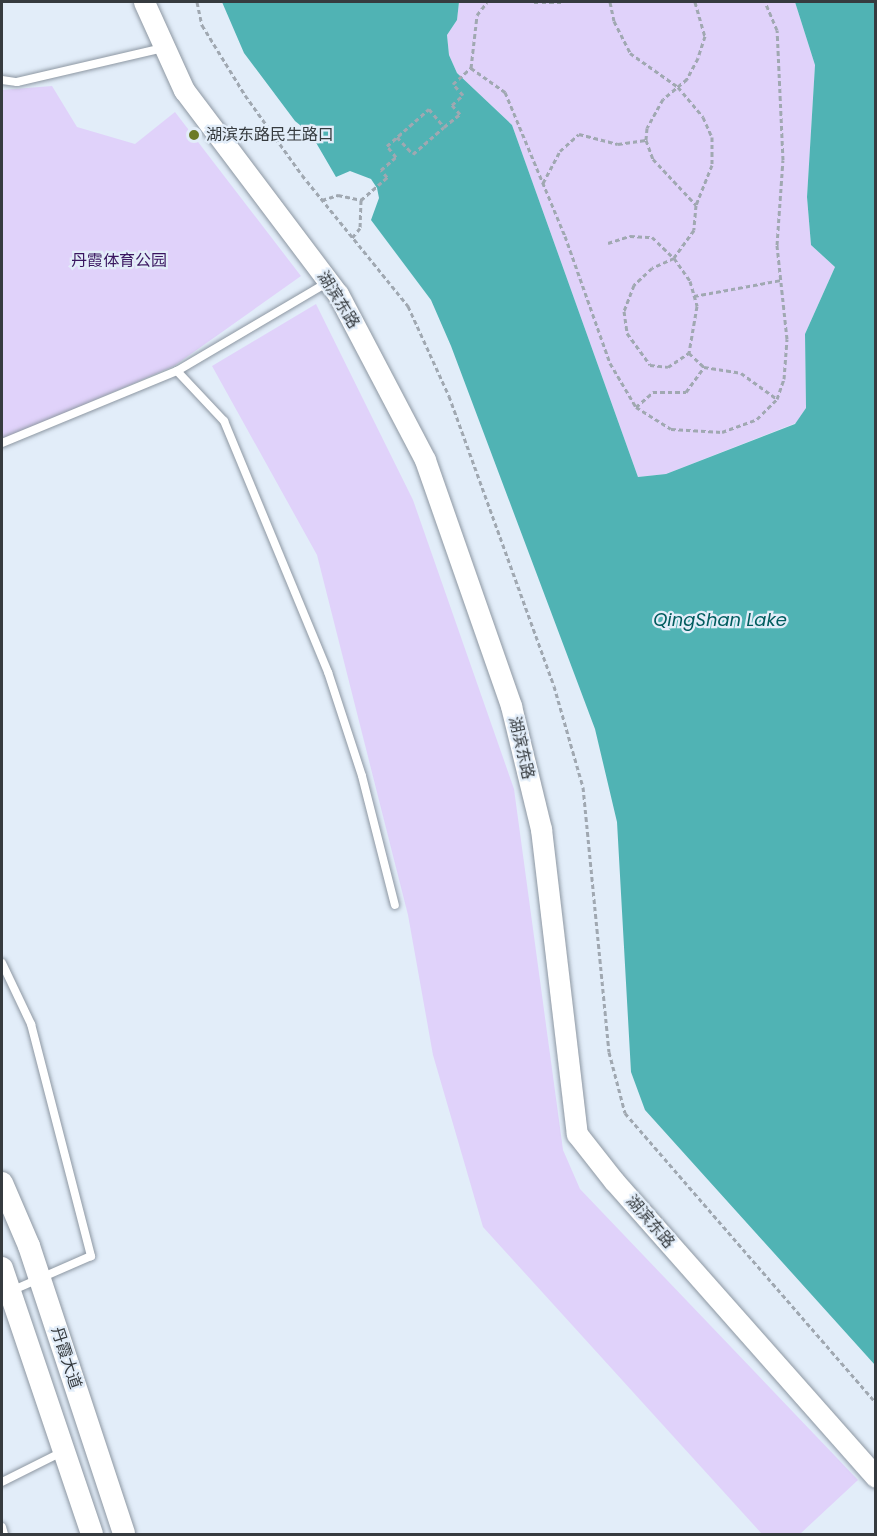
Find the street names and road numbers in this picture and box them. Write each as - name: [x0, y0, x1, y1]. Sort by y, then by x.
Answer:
- street label: 湖滨东路: [313, 268, 363, 332]
- street label: 湖滨东路: [504, 715, 538, 781]
- street label: 湖滨东路: [622, 1192, 678, 1252]
- street label: 丹霞大道: [47, 1325, 85, 1391]

